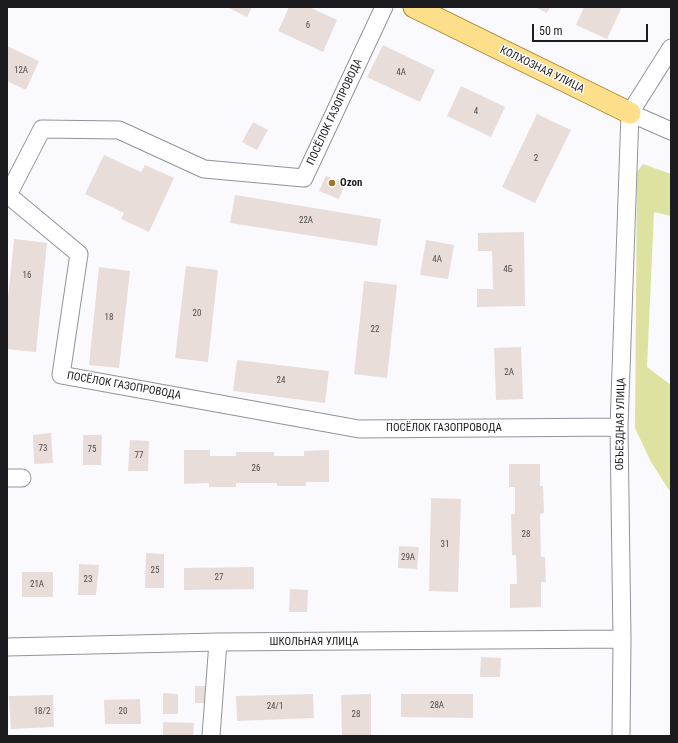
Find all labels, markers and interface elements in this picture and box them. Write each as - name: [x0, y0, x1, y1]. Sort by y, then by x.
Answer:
- scale bar: [534, 16, 650, 42]
- house number: 6: [306, 21, 310, 31]
- text: 50 m: [539, 24, 563, 38]
- street label: КОЛХОЗНАЯ УЛИЦА: [498, 44, 586, 96]
- street label: ПОСЁЛОК ГАЗОПРОВОДА: [305, 57, 365, 167]
- house number: 12А: [14, 66, 28, 76]
- house number: 4А: [396, 68, 406, 78]
- house number: 4: [474, 107, 478, 117]
- house number: 2: [534, 154, 538, 164]
- place label: Ozon: [340, 176, 362, 190]
- marker: Ozon: [327, 178, 337, 188]
- house number: 22А: [299, 216, 313, 226]
- house number: 4А: [432, 255, 442, 265]
- house number: 4Б: [503, 265, 513, 275]
- house number: 16: [23, 271, 31, 281]
- house number: 20: [193, 309, 201, 319]
- house number: 18: [105, 313, 113, 323]
- house number: 22: [371, 325, 379, 335]
- house number: 2А: [504, 368, 514, 378]
- street label: ПОСЁЛОК ГАЗОПРОВОДА: [66, 369, 182, 403]
- house number: 24: [277, 376, 285, 386]
- street label: ОБЪЕЗДНАЯ УЛИЦА: [614, 377, 628, 471]
- street label: ПОСЁЛОК ГАЗОПРОВОДА: [386, 421, 502, 435]
- house number: 73: [39, 444, 47, 454]
- house number: 75: [88, 445, 96, 455]
- house number: 77: [135, 451, 143, 461]
- house number: 26: [252, 464, 260, 474]
- house number: 28: [522, 530, 530, 540]
- house number: 31: [441, 540, 449, 550]
- house number: 29А: [401, 553, 415, 563]
- house number: 25: [151, 566, 159, 576]
- house number: 27: [215, 573, 223, 583]
- house number: 23: [84, 575, 92, 585]
- house number: 21А: [30, 580, 44, 590]
- street label: ШКОЛЬНАЯ УЛИЦА: [269, 635, 359, 649]
- house number: 28А: [430, 701, 444, 711]
- house number: 24/1: [267, 702, 283, 712]
- house number: 18/2: [34, 707, 50, 717]
- house number: 20: [119, 707, 127, 717]
- house number: 28: [352, 710, 360, 720]

